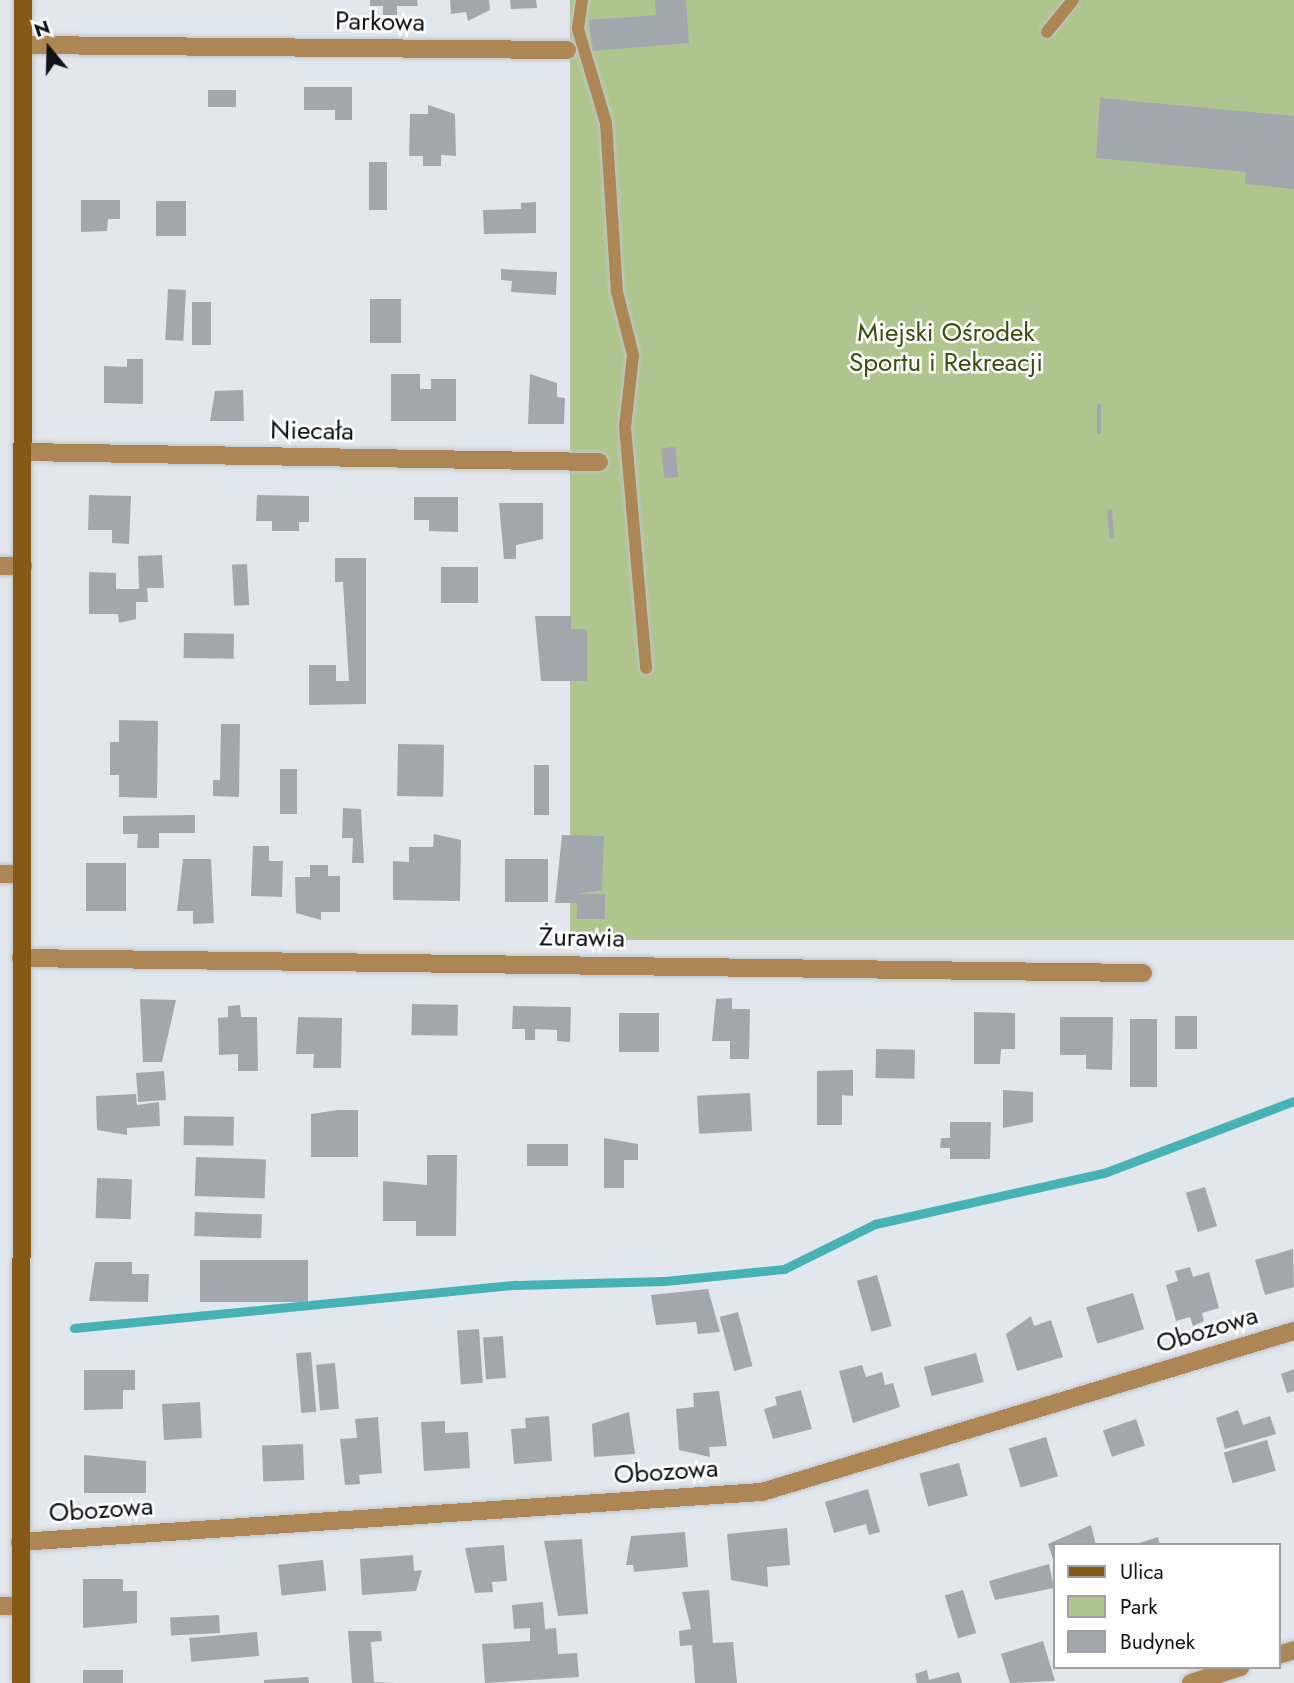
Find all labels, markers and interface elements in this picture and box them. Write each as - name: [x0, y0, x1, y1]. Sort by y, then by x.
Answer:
- street label: Parkowa: [335, 6, 425, 38]
- text: N: [30, 13, 54, 44]
- north arrow: [14, 14, 84, 84]
- park label: Miejski Ośrodek Sportu i Rekreacji: [849, 317, 1043, 378]
- street label: Niecała: [270, 415, 354, 447]
- street label: Żurawia: [539, 922, 625, 954]
- street label: Obozowa: [1152, 1300, 1262, 1360]
- street label: Obozowa: [613, 1453, 719, 1491]
- street label: Obozowa: [48, 1491, 154, 1529]
- legend: [1052, 1543, 1280, 1669]
- text: Ulica: [1120, 1557, 1164, 1587]
- text: Park: [1120, 1592, 1157, 1622]
- text: Budynek: [1120, 1627, 1195, 1657]

